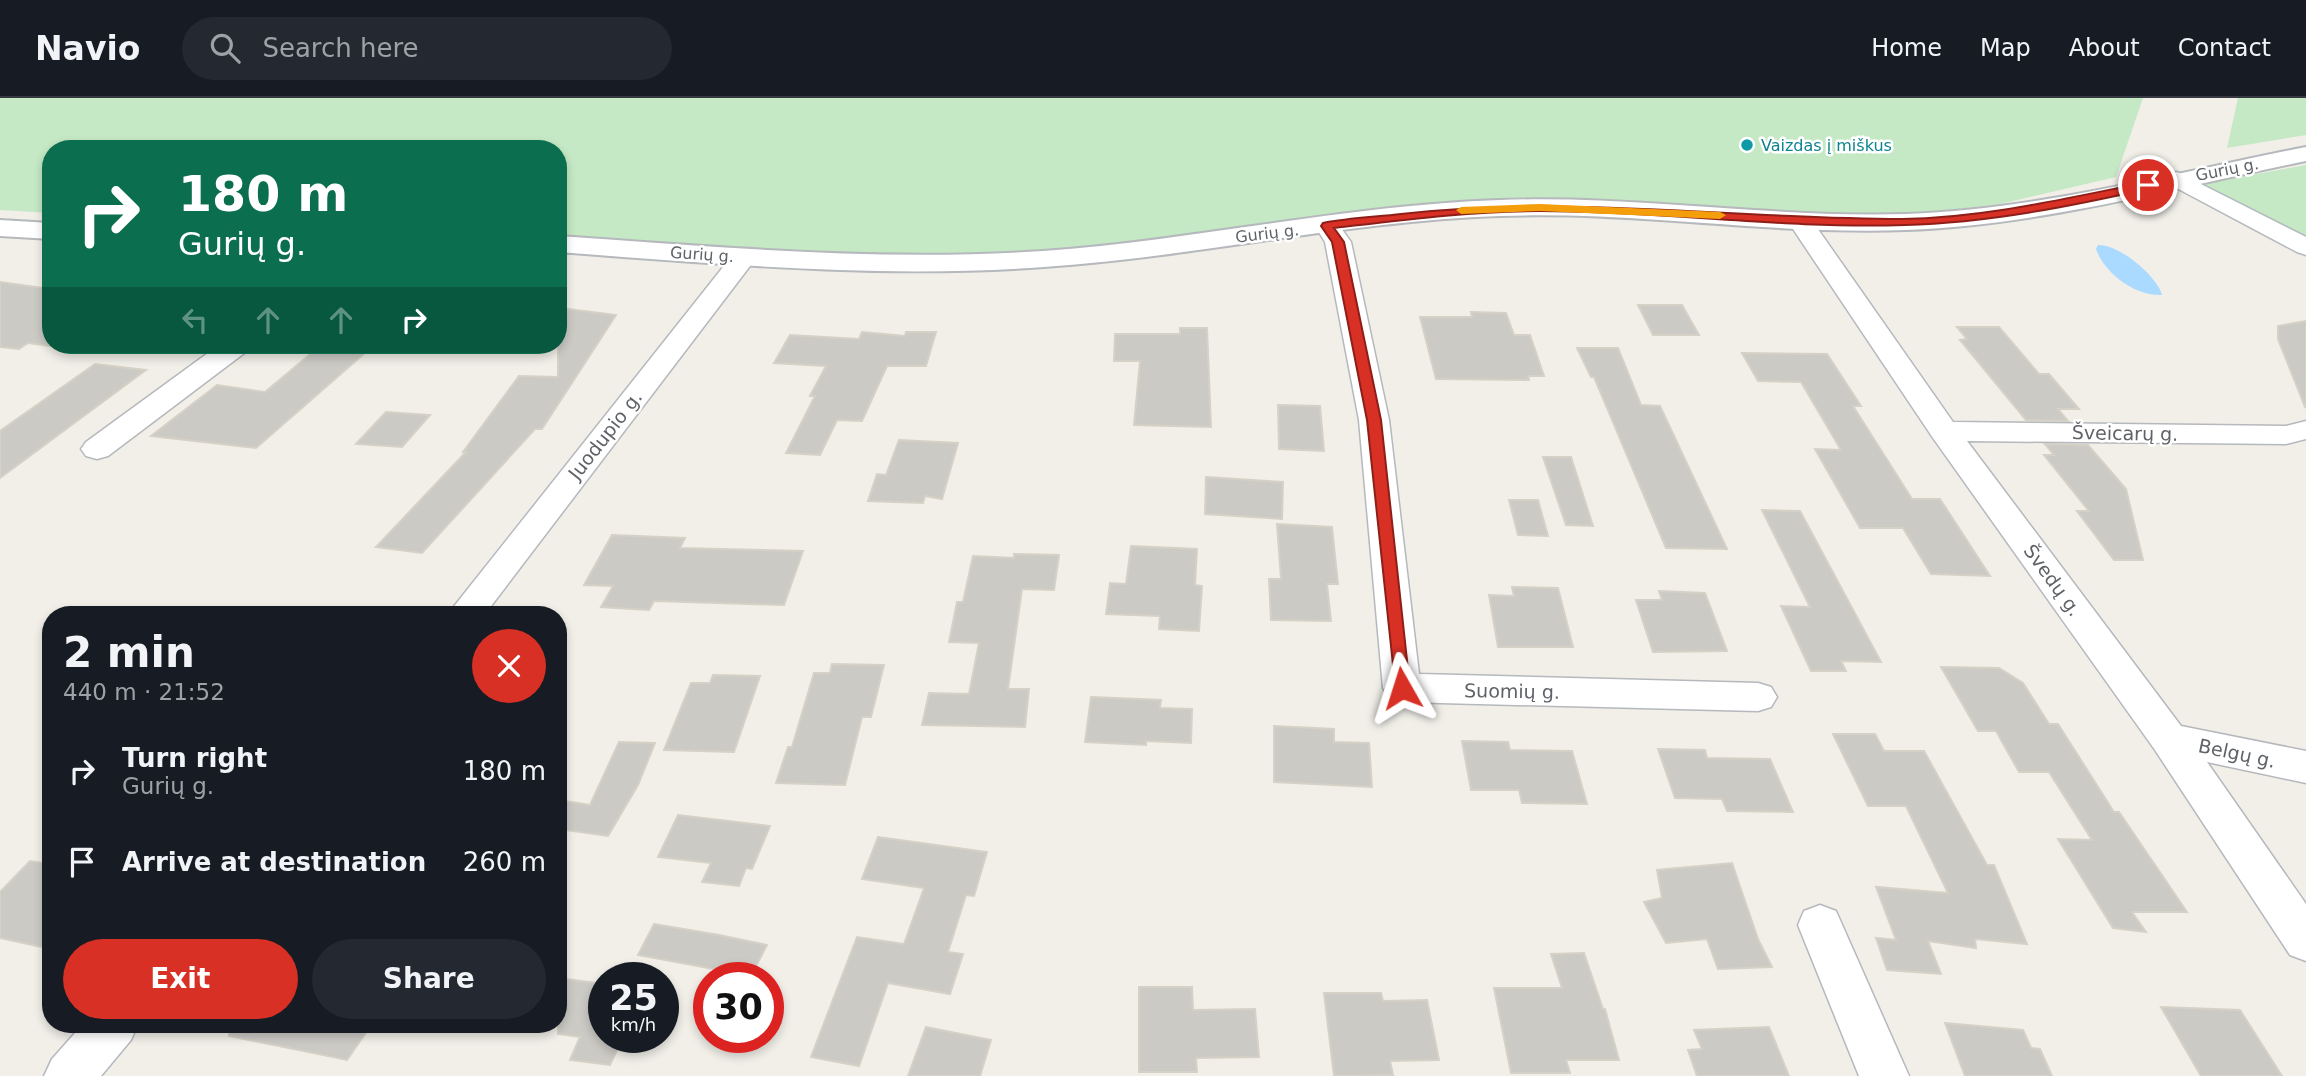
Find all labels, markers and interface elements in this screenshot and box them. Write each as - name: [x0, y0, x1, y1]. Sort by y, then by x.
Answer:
- search box: [182, 17, 672, 80]
- text: Navio: [35, 29, 140, 68]
- icon: search: [206, 29, 244, 67]
- text: Search here: [262, 33, 419, 63]
- text: Home: [1871, 34, 1942, 62]
- text: Map: [1980, 34, 2031, 62]
- text: About: [2069, 34, 2140, 62]
- text: Contact: [2178, 34, 2271, 62]
- place label: Vaizdas į miškus: [1761, 136, 1892, 155]
- marker: Vaizdas į miškus: [1739, 137, 1755, 153]
- street label: Gurių g.: [2194, 154, 2260, 185]
- pin: [2118, 155, 2178, 215]
- text: 180 m: [178, 166, 348, 223]
- icon: arrive: [2129, 166, 2167, 204]
- icon: right: [63, 168, 154, 259]
- street label: Gurių g.: [1234, 220, 1300, 247]
- text: Gurių g.: [178, 225, 306, 263]
- street label: Gurių g.: [669, 243, 735, 266]
- icon: left: [176, 301, 214, 339]
- icon: ahead: [249, 301, 287, 339]
- icon: ahead: [322, 301, 360, 339]
- icon: right: [395, 301, 433, 339]
- street label: Juodupio g.: [563, 386, 646, 485]
- street label: Šveicarų g.: [2072, 420, 2178, 445]
- street label: Švedų g.: [2020, 539, 2087, 620]
- text: 2 min: [63, 628, 195, 677]
- button: close: [472, 629, 546, 703]
- position arrow: [1365, 651, 1439, 725]
- text: 440 m · 21:52: [63, 679, 225, 705]
- street label: Suomių g.: [1464, 679, 1560, 703]
- street label: Belgų g.: [2196, 734, 2278, 772]
- text: Turn right: [122, 743, 267, 773]
- icon: right: [63, 752, 101, 790]
- text: 180 m: [463, 756, 546, 786]
- text: Gurių g.: [122, 773, 214, 799]
- icon: arrive: [63, 843, 101, 881]
- text: Arrive at destination: [122, 847, 426, 877]
- text: 260 m: [463, 847, 546, 877]
- button: Exit: [63, 939, 298, 1019]
- button: Share: [312, 939, 546, 1019]
- speed limit sign: 30: [693, 962, 784, 1053]
- text: 25: [609, 978, 658, 1018]
- text: km/h: [611, 1014, 656, 1035]

